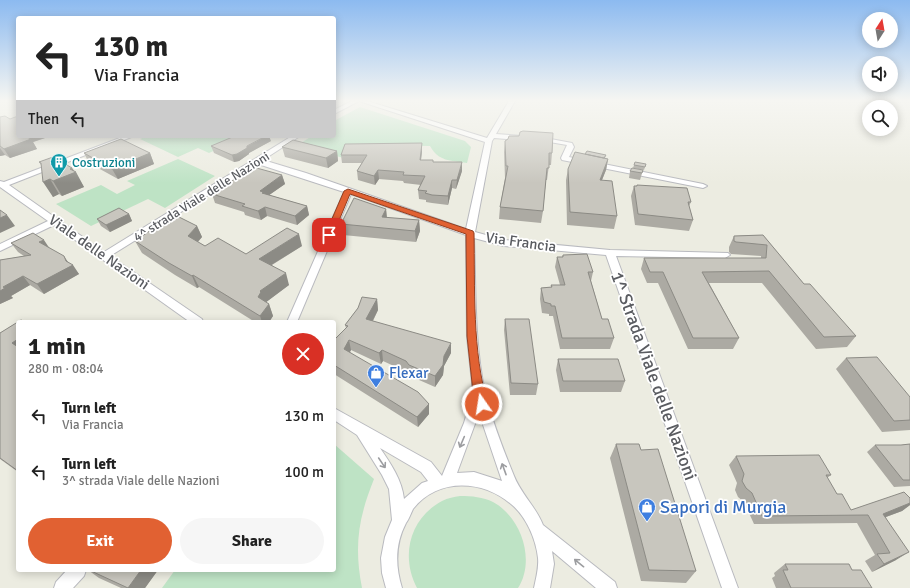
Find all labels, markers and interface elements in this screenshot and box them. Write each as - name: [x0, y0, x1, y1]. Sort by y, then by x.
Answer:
- north arrow: [862, 12, 898, 48]
- map controls: [862, 12, 898, 136]
- text: 130 m: [94, 30, 168, 64]
- icon: left: [28, 32, 80, 84]
- button: sound: [862, 56, 898, 92]
- text: Via Francia: [94, 64, 179, 86]
- button: search: [862, 100, 898, 136]
- icon: left: [67, 108, 89, 130]
- text: Then: [28, 110, 59, 128]
- street label: 4^ strada Viale delle Nazioni: [131, 148, 273, 245]
- building icon: Costruzioni: [49, 152, 69, 177]
- place label: Costruzioni: [72, 155, 135, 171]
- street label: Viale delle Nazioni: [45, 211, 153, 293]
- pin: [312, 218, 346, 252]
- icon: arrive: [318, 224, 340, 246]
- street label: Via Francia: [485, 228, 557, 256]
- street label: 1^ Strada Viale delle Nazioni: [606, 269, 702, 483]
- text: 1 min: [28, 331, 86, 361]
- button: close: [282, 333, 324, 375]
- text: 280 m · 08:04: [28, 361, 104, 377]
- shop icon: Flexar: [366, 363, 386, 388]
- place label: Flexar: [389, 364, 429, 382]
- position arrow: [461, 383, 503, 425]
- text: Turn left: [62, 399, 116, 417]
- icon: left: [28, 405, 50, 427]
- text: 130 m: [284, 407, 324, 425]
- text: Via Francia: [62, 417, 124, 433]
- one-way arrow: [458, 436, 465, 448]
- text: Turn left: [62, 455, 116, 473]
- one-way arrow: [378, 457, 386, 468]
- icon: left: [28, 461, 50, 483]
- text: 100 m: [284, 463, 324, 481]
- one-way arrow: [499, 463, 507, 475]
- text: 3^ strada Viale delle Nazioni: [62, 473, 219, 489]
- place label: Sapori di Murgia: [660, 496, 786, 518]
- shop icon: Sapori di Murgia: [637, 497, 657, 522]
- button: Exit: [28, 518, 172, 564]
- button: Share: [180, 518, 324, 564]
- one-way arrow: [573, 559, 584, 568]

